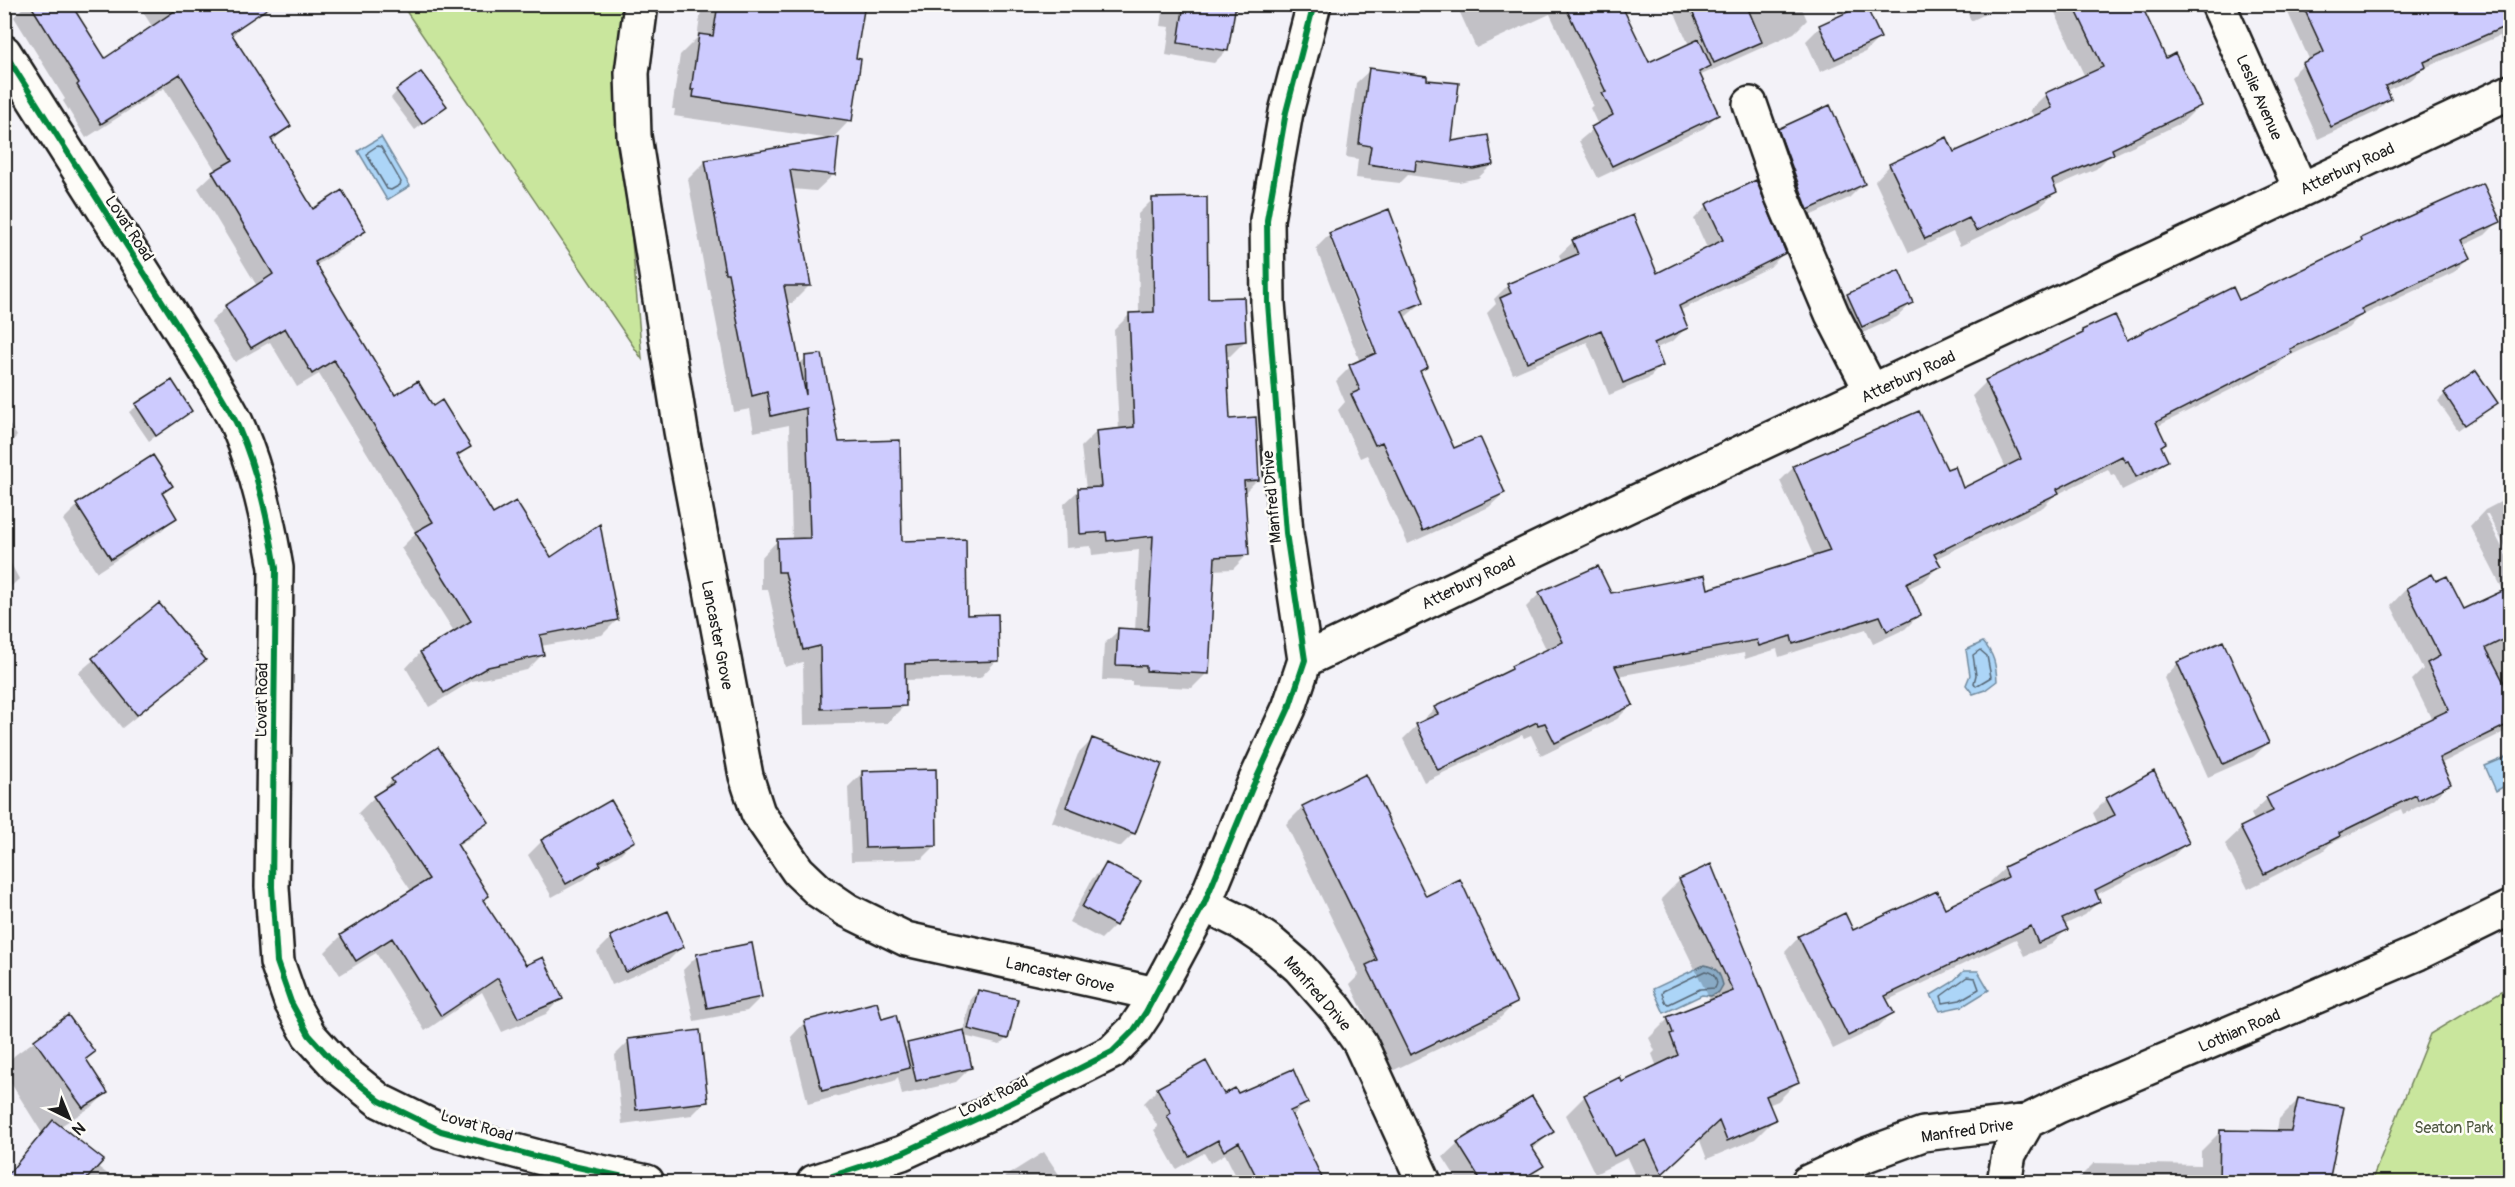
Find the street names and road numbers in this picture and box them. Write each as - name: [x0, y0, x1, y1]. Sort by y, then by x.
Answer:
- street label: Leslie Avenue: [2231, 52, 2287, 143]
- street label: Atterbury Road: [2297, 138, 2398, 200]
- street label: Lovat Road: [100, 192, 158, 265]
- street label: Atterbury Road: [1858, 346, 1959, 408]
- street label: Manfred Drive: [1258, 450, 1286, 544]
- street label: Atterbury Road: [1418, 552, 1519, 614]
- street label: Lancaster Grove: [697, 579, 737, 692]
- street label: Lovat Road: [251, 662, 273, 738]
- street label: Manfred Drive: [1279, 952, 1355, 1035]
- street label: Lancaster Grove: [1003, 953, 1116, 997]
- street label: Lothian Road: [2195, 1005, 2283, 1057]
- street label: Lovat Road: [955, 1072, 1031, 1122]
- street label: Lovat Road: [438, 1105, 515, 1146]
- street label: Manfred Drive: [1920, 1115, 2015, 1147]

